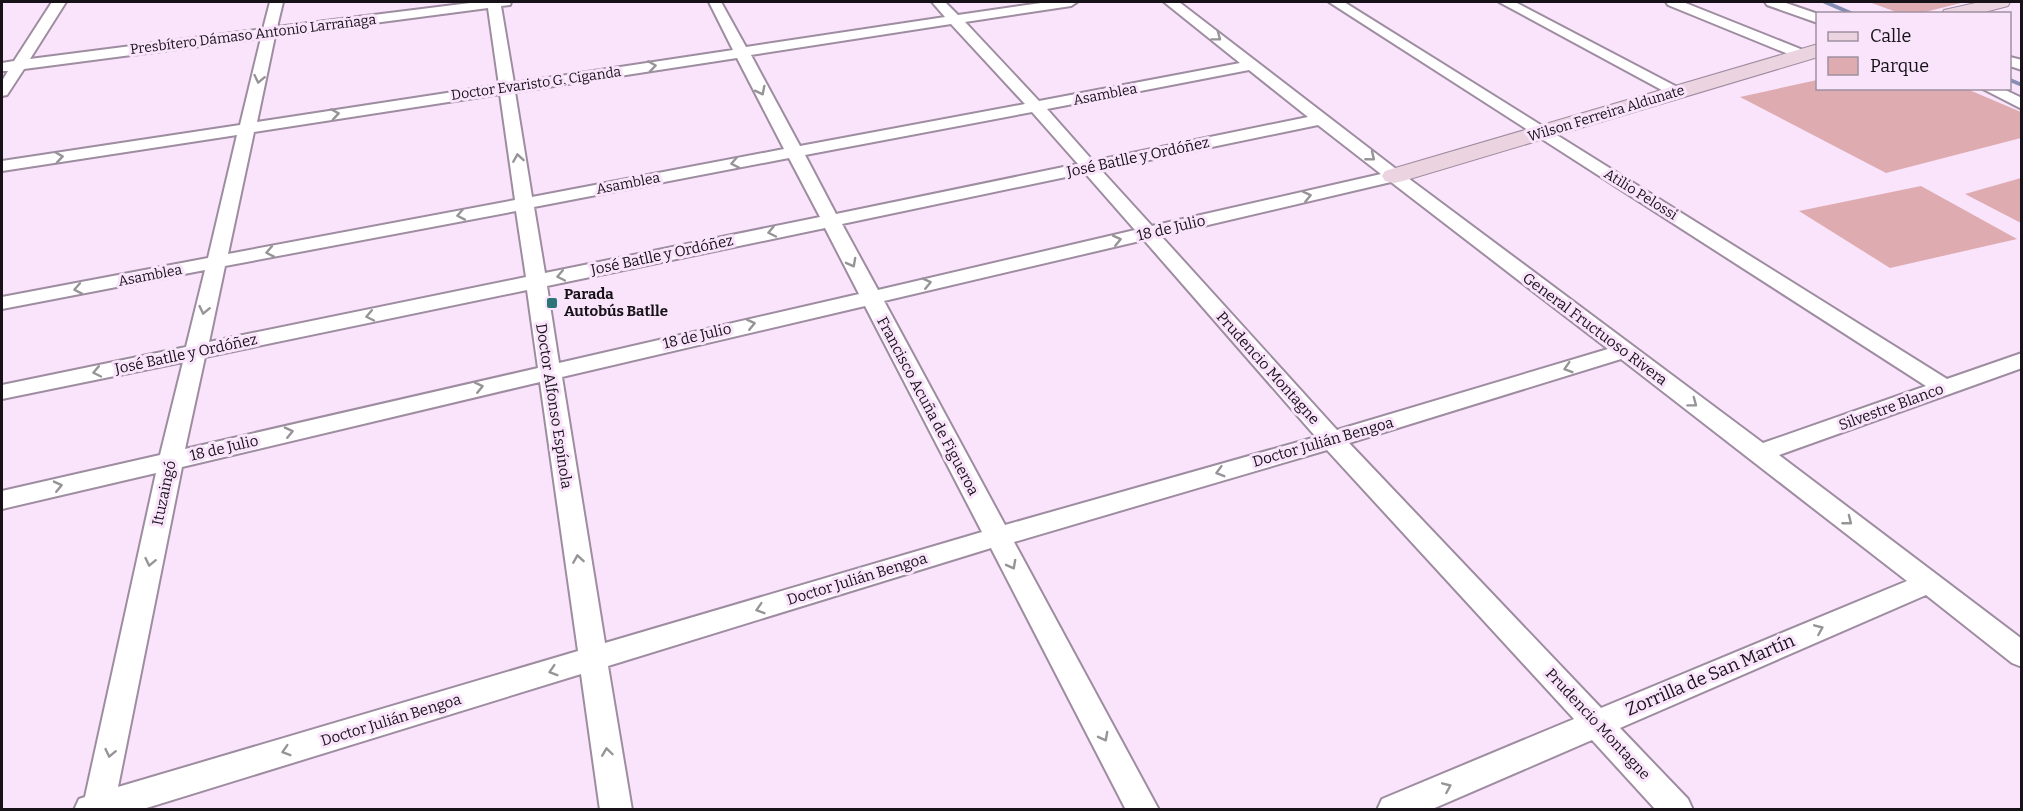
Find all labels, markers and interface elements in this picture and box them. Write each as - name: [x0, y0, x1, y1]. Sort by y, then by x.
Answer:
- street label: Presbítero Dámaso Antonio Larrañaga: [129, 11, 377, 58]
- legend: [1816, 12, 2011, 90]
- text: Calle: [1870, 25, 1911, 47]
- one-way arrow: [1211, 30, 1222, 41]
- text: Parque: [1870, 55, 1929, 77]
- one-way arrow: [648, 61, 657, 73]
- street label: Doctor Evaristo G. Ciganda: [450, 63, 622, 104]
- one-way arrow: [253, 74, 266, 84]
- street label: Asamblea: [1072, 80, 1139, 109]
- street label: Wilson Ferreira Aldunate: [1526, 82, 1687, 145]
- one-way arrow: [754, 84, 765, 95]
- one-way arrow: [330, 108, 340, 120]
- street label: José Batlle y Ordóñez: [1064, 133, 1211, 181]
- one-way arrow: [1364, 150, 1375, 161]
- one-way arrow: [55, 151, 64, 163]
- one-way arrow: [512, 154, 524, 163]
- one-way arrow: [731, 156, 741, 169]
- street label: Atilio Pelossi: [1601, 165, 1681, 224]
- street label: Asamblea: [595, 169, 662, 198]
- one-way arrow: [1302, 191, 1312, 204]
- one-way arrow: [457, 208, 467, 221]
- street label: 18 de Julio: [1135, 211, 1207, 245]
- one-way arrow: [767, 224, 777, 237]
- street label: José Batlle y Ordóñez: [588, 231, 735, 279]
- one-way arrow: [1112, 235, 1122, 248]
- one-way arrow: [265, 245, 275, 258]
- one-way arrow: [845, 257, 856, 267]
- street label: Asamblea: [117, 261, 184, 290]
- one-way arrow: [556, 269, 566, 282]
- street label: General Fructuoso Rivera: [1519, 269, 1671, 389]
- one-way arrow: [922, 278, 932, 291]
- one-way arrow: [74, 282, 84, 295]
- place label: Parada Autobús Batlle: [564, 285, 668, 320]
- marker: Parada Autobús Batlle: [545, 296, 559, 310]
- one-way arrow: [199, 304, 212, 314]
- street label: Prudencio Montagne: [1213, 308, 1323, 428]
- one-way arrow: [365, 309, 375, 322]
- street label: Francisco Acuña de Figueroa: [873, 314, 983, 498]
- one-way arrow: [745, 318, 755, 331]
- street label: 18 de Julio: [661, 319, 733, 353]
- street label: Doctor Alfonso Espínola: [532, 322, 576, 490]
- street label: José Batlle y Ordóñez: [112, 330, 259, 378]
- one-way arrow: [1563, 361, 1574, 373]
- one-way arrow: [92, 365, 102, 378]
- street label: Silvestre Blanco: [1836, 380, 1946, 434]
- one-way arrow: [474, 382, 484, 395]
- one-way arrow: [1686, 396, 1697, 407]
- street label: Doctor Julián Bengoa: [1250, 413, 1396, 471]
- one-way arrow: [284, 427, 294, 440]
- street label: 18 de Julio: [188, 431, 260, 465]
- street label: Ituzaingó: [148, 459, 180, 527]
- one-way arrow: [1215, 465, 1226, 477]
- one-way arrow: [53, 481, 63, 494]
- one-way arrow: [1841, 514, 1852, 525]
- street label: Doctor Julián Bengoa: [785, 549, 929, 609]
- one-way arrow: [573, 554, 585, 563]
- one-way arrow: [144, 557, 157, 567]
- one-way arrow: [1005, 559, 1016, 570]
- one-way arrow: [755, 602, 766, 614]
- one-way arrow: [1813, 624, 1824, 636]
- street label: Zorrilla de San Martín: [1622, 629, 1799, 721]
- one-way arrow: [548, 664, 559, 676]
- street label: Prudencio Montagne: [1542, 665, 1654, 783]
- street label: Doctor Julián Bengoa: [319, 690, 463, 750]
- one-way arrow: [1097, 731, 1108, 741]
- one-way arrow: [281, 744, 292, 756]
- one-way arrow: [104, 747, 117, 757]
- one-way arrow: [602, 747, 614, 756]
- one-way arrow: [1440, 782, 1451, 794]

